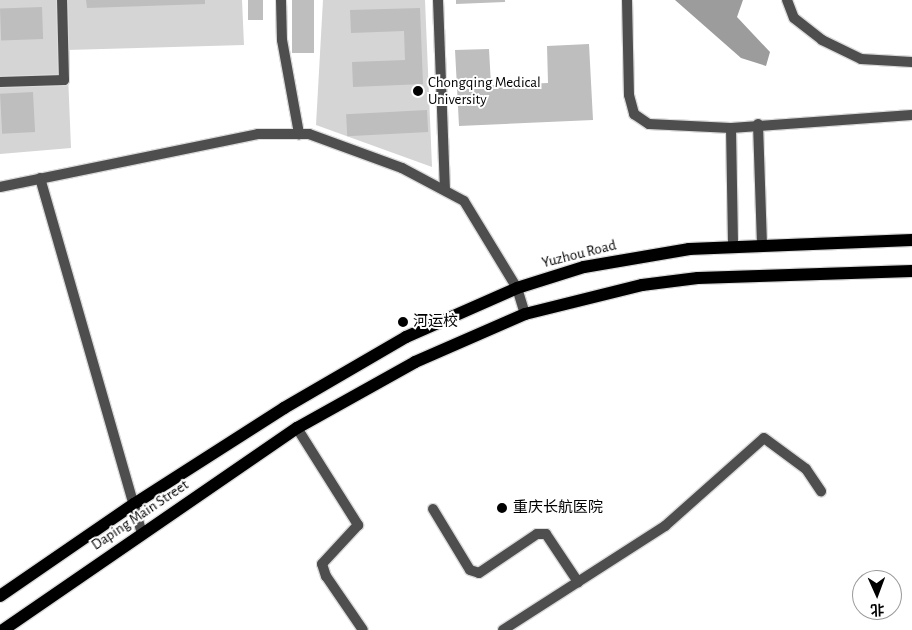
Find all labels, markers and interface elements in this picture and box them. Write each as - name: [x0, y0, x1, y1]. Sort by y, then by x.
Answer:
- place label: Chongqing Medical University: [428, 73, 541, 108]
- marker: Chongqing Medical University: [412, 85, 424, 97]
- street label: Yuzhou Road: [540, 236, 618, 272]
- place label: 河运校: [413, 313, 458, 331]
- marker: 河运校: [397, 316, 409, 328]
- street label: Daping Main Street: [88, 476, 192, 554]
- place label: 重庆长航医院: [513, 499, 603, 517]
- marker: 重庆长航医院: [495, 501, 509, 515]
- north arrow: [852, 570, 902, 620]
- text: 北: [870, 602, 885, 616]

